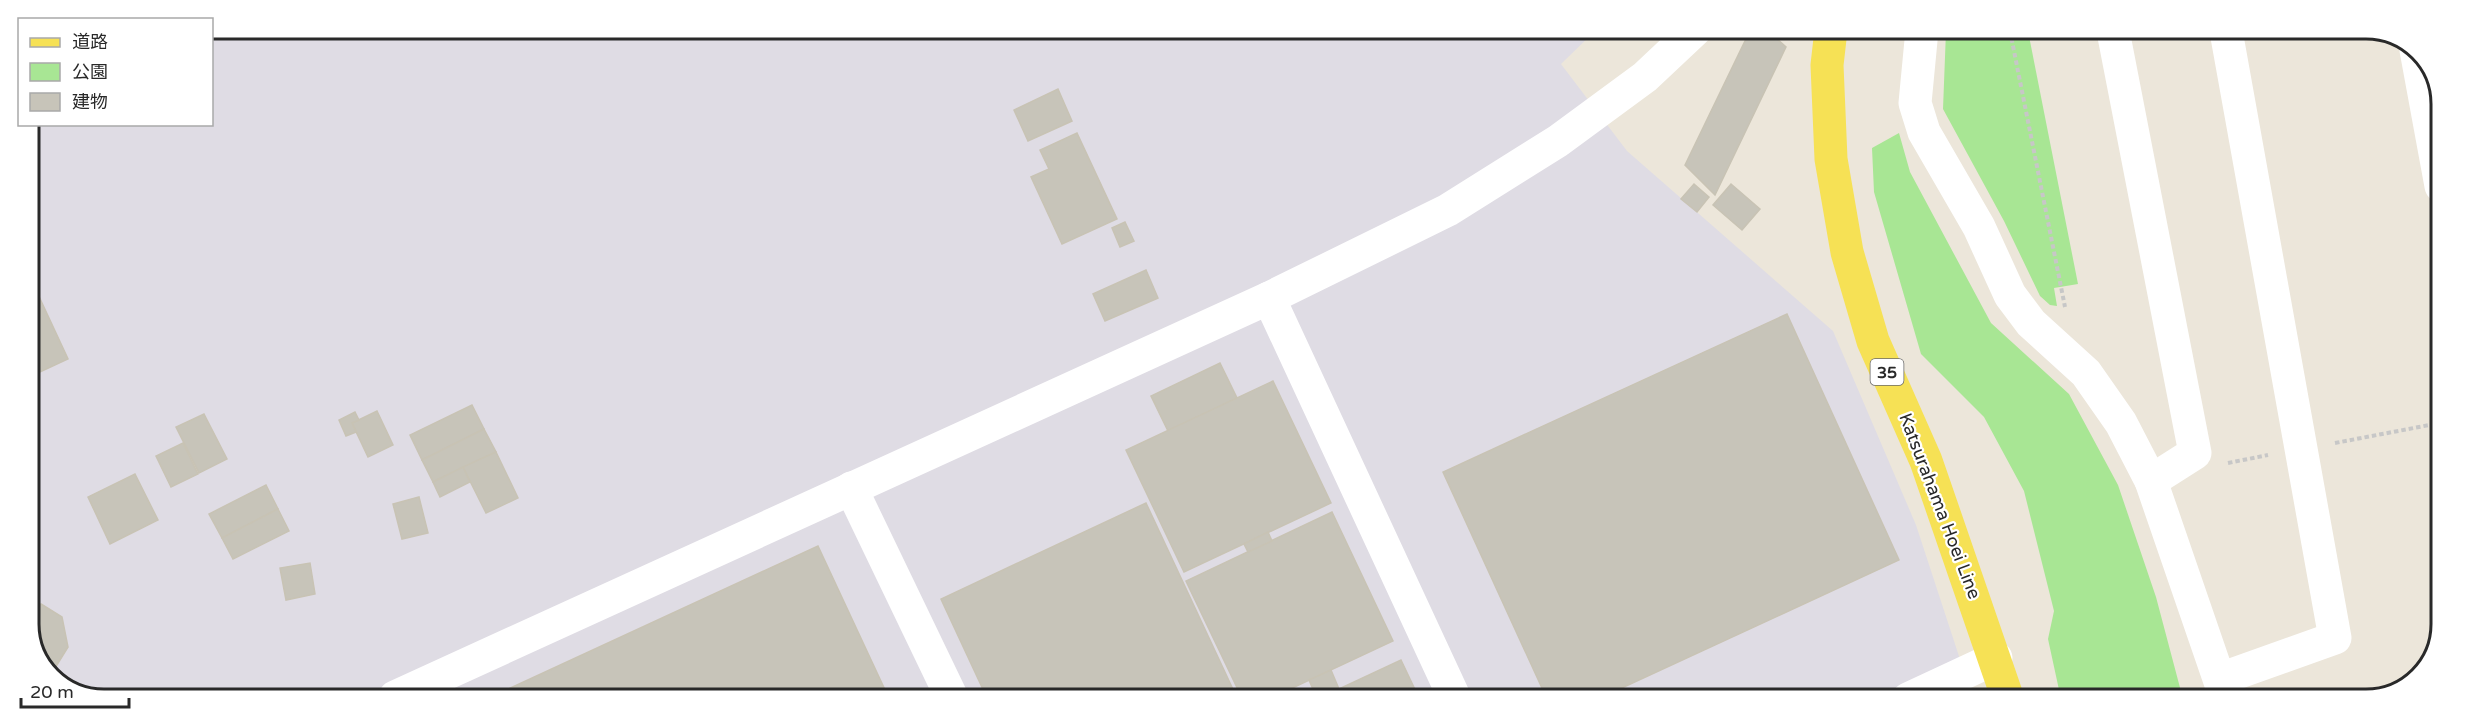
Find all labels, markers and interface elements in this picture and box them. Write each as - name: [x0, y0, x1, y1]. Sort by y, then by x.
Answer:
- legend: [18, 18, 213, 126]
- text: 道路: [72, 31, 108, 53]
- text: 公園: [72, 61, 108, 83]
- text: 建物: [72, 91, 108, 113]
- road number: 35: [1870, 359, 1904, 385]
- street label: Katsurahama Hoei Line: [1894, 410, 1986, 602]
- scale bar: [21, 671, 129, 709]
- text: 20 m: [30, 681, 74, 703]

